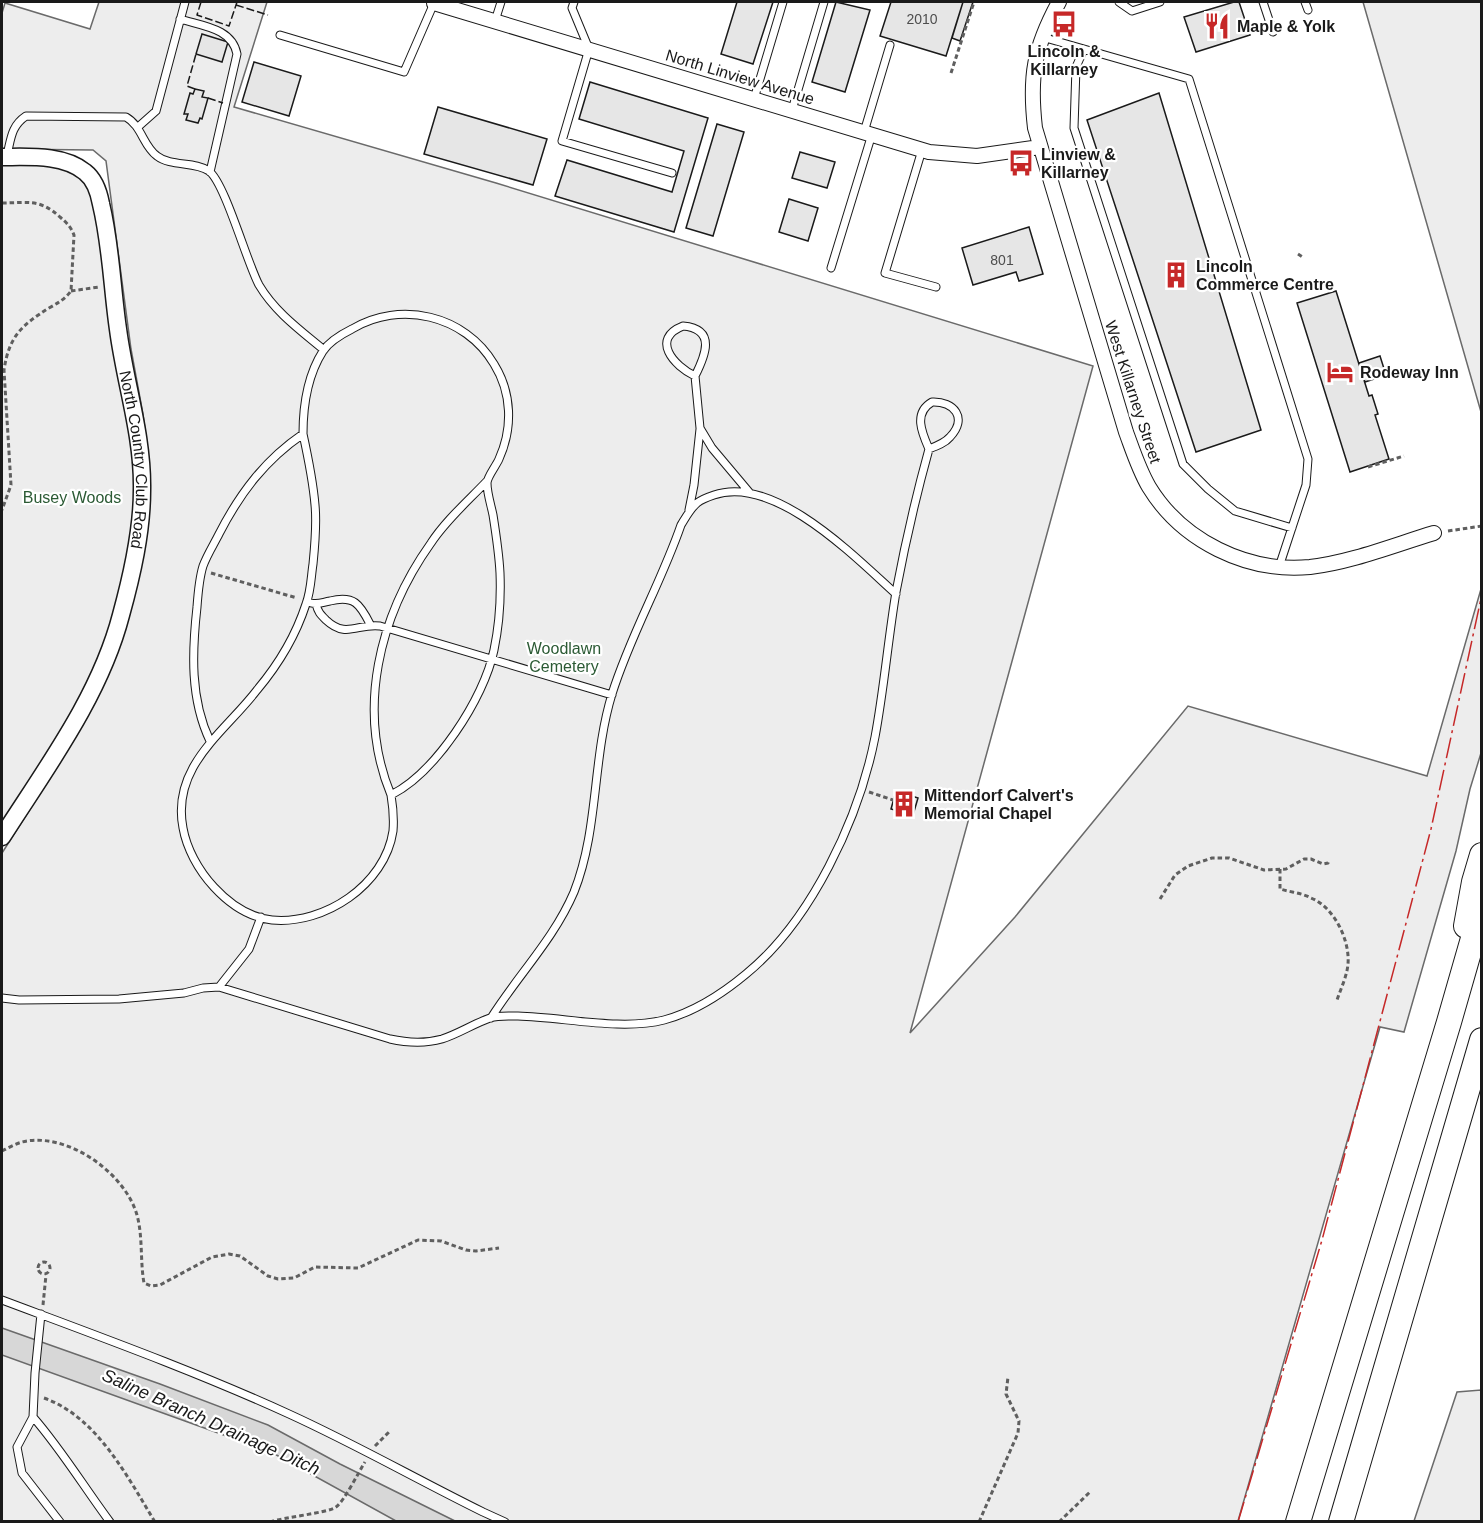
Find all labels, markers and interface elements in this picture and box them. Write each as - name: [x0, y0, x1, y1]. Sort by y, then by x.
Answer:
- bus stop icon: Lincoln & Killarney: [1049, 9, 1079, 39]
- house number: 2010: [906, 11, 938, 27]
- restaurant icon: Maple & Yolk: [1202, 11, 1232, 41]
- place label: Maple & Yolk: [1237, 18, 1335, 35]
- place label: Lincoln & Killarney: [1028, 43, 1101, 78]
- street label: North Linview Avenue: [664, 46, 816, 108]
- place label: Linview & Killarney: [1041, 146, 1116, 181]
- bus stop icon: Linview & Killarney: [1006, 148, 1036, 178]
- house number: 801: [990, 252, 1014, 268]
- place label: Lincoln Commerce Centre: [1196, 258, 1334, 293]
- building icon: Lincoln Commerce Centre: [1161, 260, 1191, 290]
- street label: West Killarney Street: [1102, 318, 1164, 466]
- hotel icon: Rodeway Inn: [1325, 357, 1355, 387]
- place label: Rodeway Inn: [1360, 364, 1459, 381]
- street label: North Country Club Road: [117, 369, 151, 550]
- park label: Busey Woods: [23, 489, 121, 506]
- park label: Woodlawn Cemetery: [527, 640, 601, 675]
- place label: Mittendorf Calvert's Memorial Chapel: [924, 787, 1074, 822]
- building icon: Mittendorf Calvert's Memorial Chapel: [889, 789, 919, 819]
- water label: Saline Branch Drainage Ditch: [99, 1365, 323, 1479]

